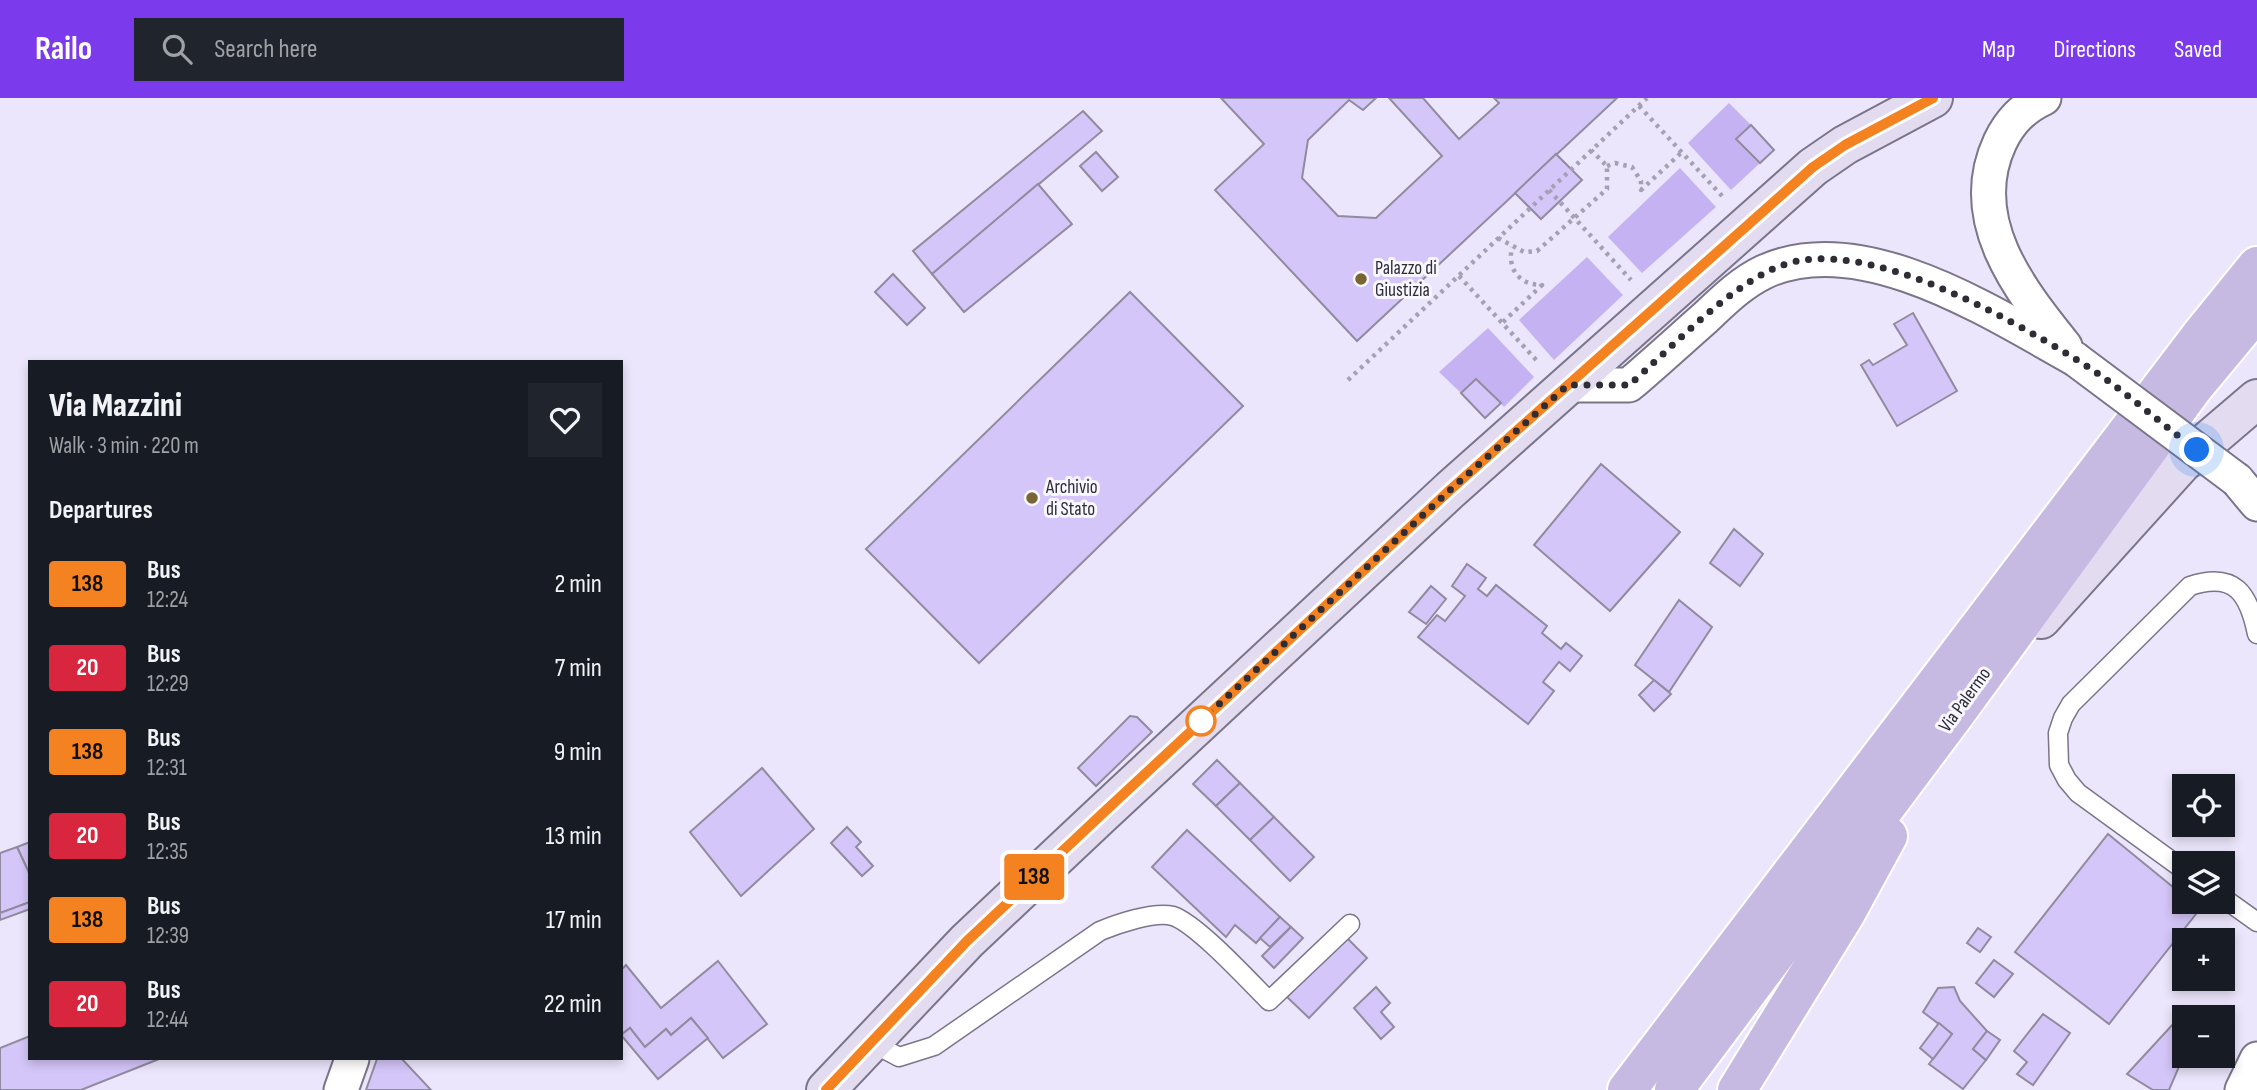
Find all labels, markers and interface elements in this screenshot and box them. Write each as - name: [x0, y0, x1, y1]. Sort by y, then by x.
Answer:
- search box: [134, 18, 624, 81]
- text: Railo: [35, 29, 92, 69]
- icon: search: [158, 30, 196, 68]
- text: Search here: [214, 34, 318, 65]
- text: Map: [1982, 35, 2015, 64]
- text: Directions: [2053, 35, 2136, 64]
- text: Saved: [2174, 35, 2222, 64]
- place label: Palazzo di Giustizia: [1375, 257, 1437, 302]
- marker: Palazzo di Giustizia: [1353, 271, 1369, 287]
- button: heart: [528, 383, 602, 457]
- text: Via Mazzini: [49, 386, 182, 426]
- text: Walk · 3 min · 220 m: [49, 432, 199, 460]
- your location: [2179, 432, 2214, 467]
- place label: Archivio di Stato: [1045, 476, 1098, 521]
- marker: Archivio di Stato: [1024, 490, 1040, 506]
- text: Departures: [49, 495, 153, 526]
- text: Bus: [147, 555, 181, 586]
- text: 138: [72, 569, 103, 598]
- text: 2 min: [554, 569, 602, 600]
- text: 12:24: [147, 586, 188, 614]
- text: Bus: [147, 639, 181, 670]
- text: 20: [77, 653, 98, 682]
- text: 7 min: [555, 653, 602, 684]
- street label: Via Palermo: [1934, 663, 1996, 737]
- text: 12:29: [147, 670, 189, 698]
- unlabelled marker: [1186, 706, 1216, 736]
- text: Bus: [147, 723, 181, 754]
- text: 138: [72, 737, 103, 766]
- text: 9 min: [554, 737, 602, 768]
- text: 12:31: [147, 754, 187, 782]
- map controls: [2172, 774, 2235, 1068]
- button: locate: [2172, 774, 2235, 837]
- text: Bus: [147, 807, 181, 838]
- text: 20: [77, 821, 98, 850]
- text: 13 min: [545, 821, 602, 852]
- text: 12:35: [147, 838, 188, 866]
- button: layers: [2172, 851, 2235, 914]
- line badge: 138: [994, 854, 1074, 900]
- text: 138: [1018, 862, 1050, 891]
- text: Bus: [147, 891, 181, 922]
- text: 138: [72, 905, 103, 934]
- text: 17 min: [546, 905, 602, 936]
- text: 12:39: [147, 922, 189, 950]
- button: +: [2172, 928, 2235, 991]
- text: Bus: [147, 975, 181, 1006]
- text: 20: [77, 989, 98, 1018]
- text: 22 min: [544, 989, 602, 1020]
- button: −: [2172, 1005, 2235, 1068]
- text: 12:44: [147, 1006, 188, 1034]

